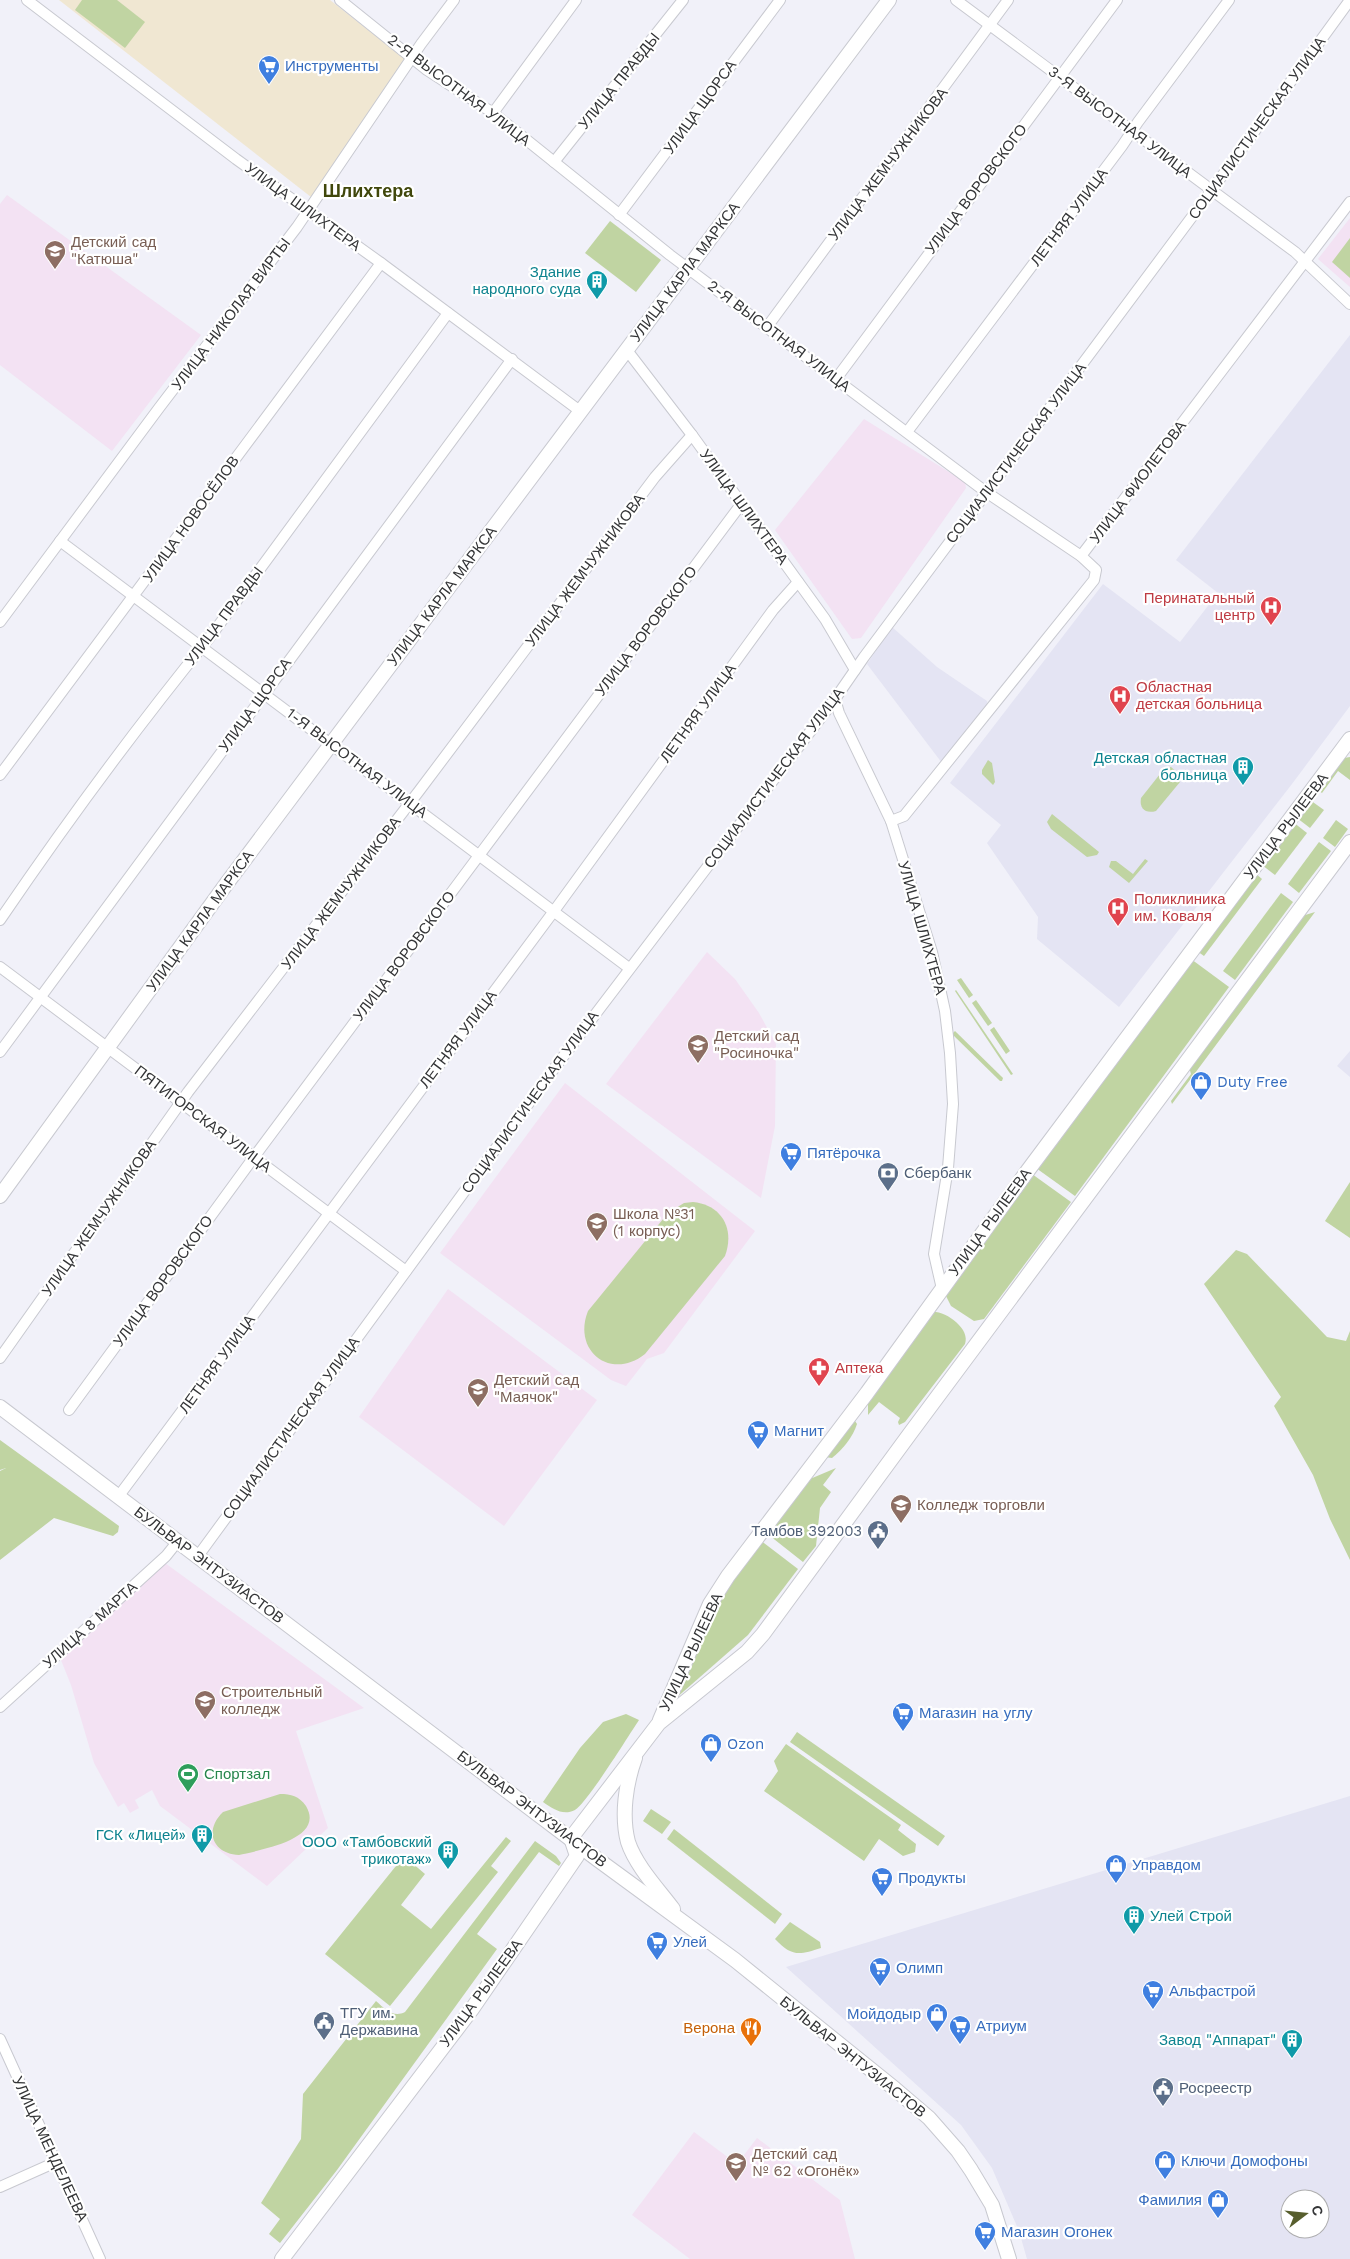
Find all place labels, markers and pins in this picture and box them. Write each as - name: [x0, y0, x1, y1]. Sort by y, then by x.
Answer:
- supermarket icon: Инструменты: [257, 54, 281, 85]
- place label: Инструменты: [285, 57, 379, 75]
- place label: Детский сад "Катюша": [71, 233, 156, 268]
- school or university icon: Детский сад "Катюша": [43, 239, 67, 270]
- place label: Здание народного суда: [472, 263, 582, 298]
- building icon: Здание народного суда: [585, 269, 609, 300]
- place label: Перинатальный центр: [1144, 589, 1255, 624]
- hospital icon: Перинатальный центр: [1259, 595, 1283, 626]
- place label: Областная детская больница: [1136, 678, 1263, 713]
- hospital icon: Областная детская больница: [1108, 684, 1132, 715]
- place label: Детская областная больница: [1094, 749, 1228, 784]
- building icon: Детская областная больница: [1231, 755, 1255, 786]
- place label: Поликлиника им. Коваля: [1134, 890, 1226, 925]
- hospital icon: Поликлиника им. Коваля: [1106, 896, 1130, 927]
- place label: Детский сад "Росиночка": [714, 1027, 799, 1062]
- school or university icon: Детский сад "Росиночка": [686, 1033, 710, 1064]
- shop icon: Duty Free: [1189, 1070, 1213, 1101]
- place label: Duty Free: [1217, 1073, 1288, 1091]
- supermarket icon: Пятёрочка: [779, 1141, 803, 1172]
- place label: Пятёрочка: [807, 1144, 881, 1162]
- bank icon: Сбербанк: [876, 1161, 900, 1192]
- place label: Сбербанк: [904, 1164, 972, 1182]
- place label: Школа №31 (1 корпус): [613, 1205, 695, 1240]
- school or university icon: Школа №31 (1 корпус): [585, 1211, 609, 1242]
- pharmacy icon: Аптека: [807, 1356, 831, 1387]
- place label: Аптека: [835, 1359, 884, 1377]
- place label: Детский сад "Маячок": [494, 1371, 579, 1406]
- school or university icon: Детский сад "Маячок": [466, 1377, 490, 1408]
- supermarket icon: Магнит: [746, 1419, 770, 1450]
- place label: Магнит: [774, 1422, 824, 1440]
- school or university icon: Колледж торговли: [889, 1493, 913, 1524]
- place label: Колледж торговли: [917, 1496, 1045, 1514]
- public building icon: Тамбов 392003: [866, 1519, 890, 1550]
- place label: Тамбов 392003: [751, 1522, 862, 1540]
- place label: Строительный колледж: [221, 1683, 322, 1718]
- school or university icon: Строительный колледж: [193, 1689, 217, 1720]
- supermarket icon: Магазин на углу: [891, 1701, 915, 1732]
- place label: Магазин на углу: [919, 1704, 1033, 1722]
- shop icon: Ozon: [699, 1732, 723, 1763]
- place label: Ozon: [727, 1735, 764, 1753]
- sports icon: Спортзал: [176, 1762, 200, 1793]
- place label: Спортзал: [204, 1765, 270, 1783]
- building icon: ГСК «Лицей»: [190, 1823, 214, 1854]
- place label: ГСК «Лицей»: [96, 1826, 186, 1844]
- place label: ООО «Тамбовский трикотаж»: [302, 1833, 432, 1868]
- building icon: ООО «Тамбовский трикотаж»: [436, 1839, 460, 1870]
- shop icon: Управдом: [1104, 1853, 1128, 1884]
- place label: Управдом: [1132, 1856, 1201, 1874]
- supermarket icon: Продукты: [870, 1866, 894, 1897]
- place label: Продукты: [898, 1869, 966, 1887]
- building icon: Улей Строй: [1122, 1904, 1146, 1935]
- place label: Улей Строй: [1150, 1907, 1232, 1925]
- supermarket icon: Улей: [645, 1930, 669, 1961]
- place label: Улей: [673, 1933, 707, 1951]
- supermarket icon: Олимп: [868, 1956, 892, 1987]
- place label: Олимп: [896, 1959, 943, 1977]
- supermarket icon: Альфастрой: [1141, 1979, 1165, 2010]
- place label: Альфастрой: [1169, 1982, 1256, 2000]
- shop icon: Мойдодыр: [925, 2002, 949, 2033]
- place label: ТГУ им. Державина: [340, 2004, 419, 2039]
- place label: Мойдодыр: [847, 2005, 921, 2023]
- public building icon: ТГУ им. Державина: [312, 2010, 336, 2041]
- supermarket icon: Атриум: [948, 2014, 972, 2045]
- restaurant icon: Верона: [739, 2016, 763, 2047]
- place label: Атриум: [976, 2017, 1027, 2035]
- place label: Верона: [683, 2019, 736, 2037]
- building icon: Завод "Аппарат": [1280, 2028, 1304, 2059]
- place label: Завод "Аппарат": [1159, 2031, 1276, 2049]
- public building icon: Росреестр: [1151, 2076, 1175, 2107]
- place label: Росреестр: [1179, 2079, 1252, 2097]
- place label: Детский сад № 62 «Огонёк»: [752, 2145, 860, 2180]
- shop icon: Ключи Домофоны: [1153, 2149, 1177, 2180]
- school or university icon: Детский сад № 62 «Огонёк»: [724, 2151, 748, 2182]
- place label: Ключи Домофоны: [1181, 2152, 1308, 2170]
- shop icon: Фамилия: [1206, 2188, 1230, 2219]
- place label: Фамилия: [1138, 2191, 1202, 2209]
- supermarket icon: Магазин Огонек: [973, 2220, 997, 2251]
- place label: Магазин Огонек: [1001, 2223, 1113, 2241]

